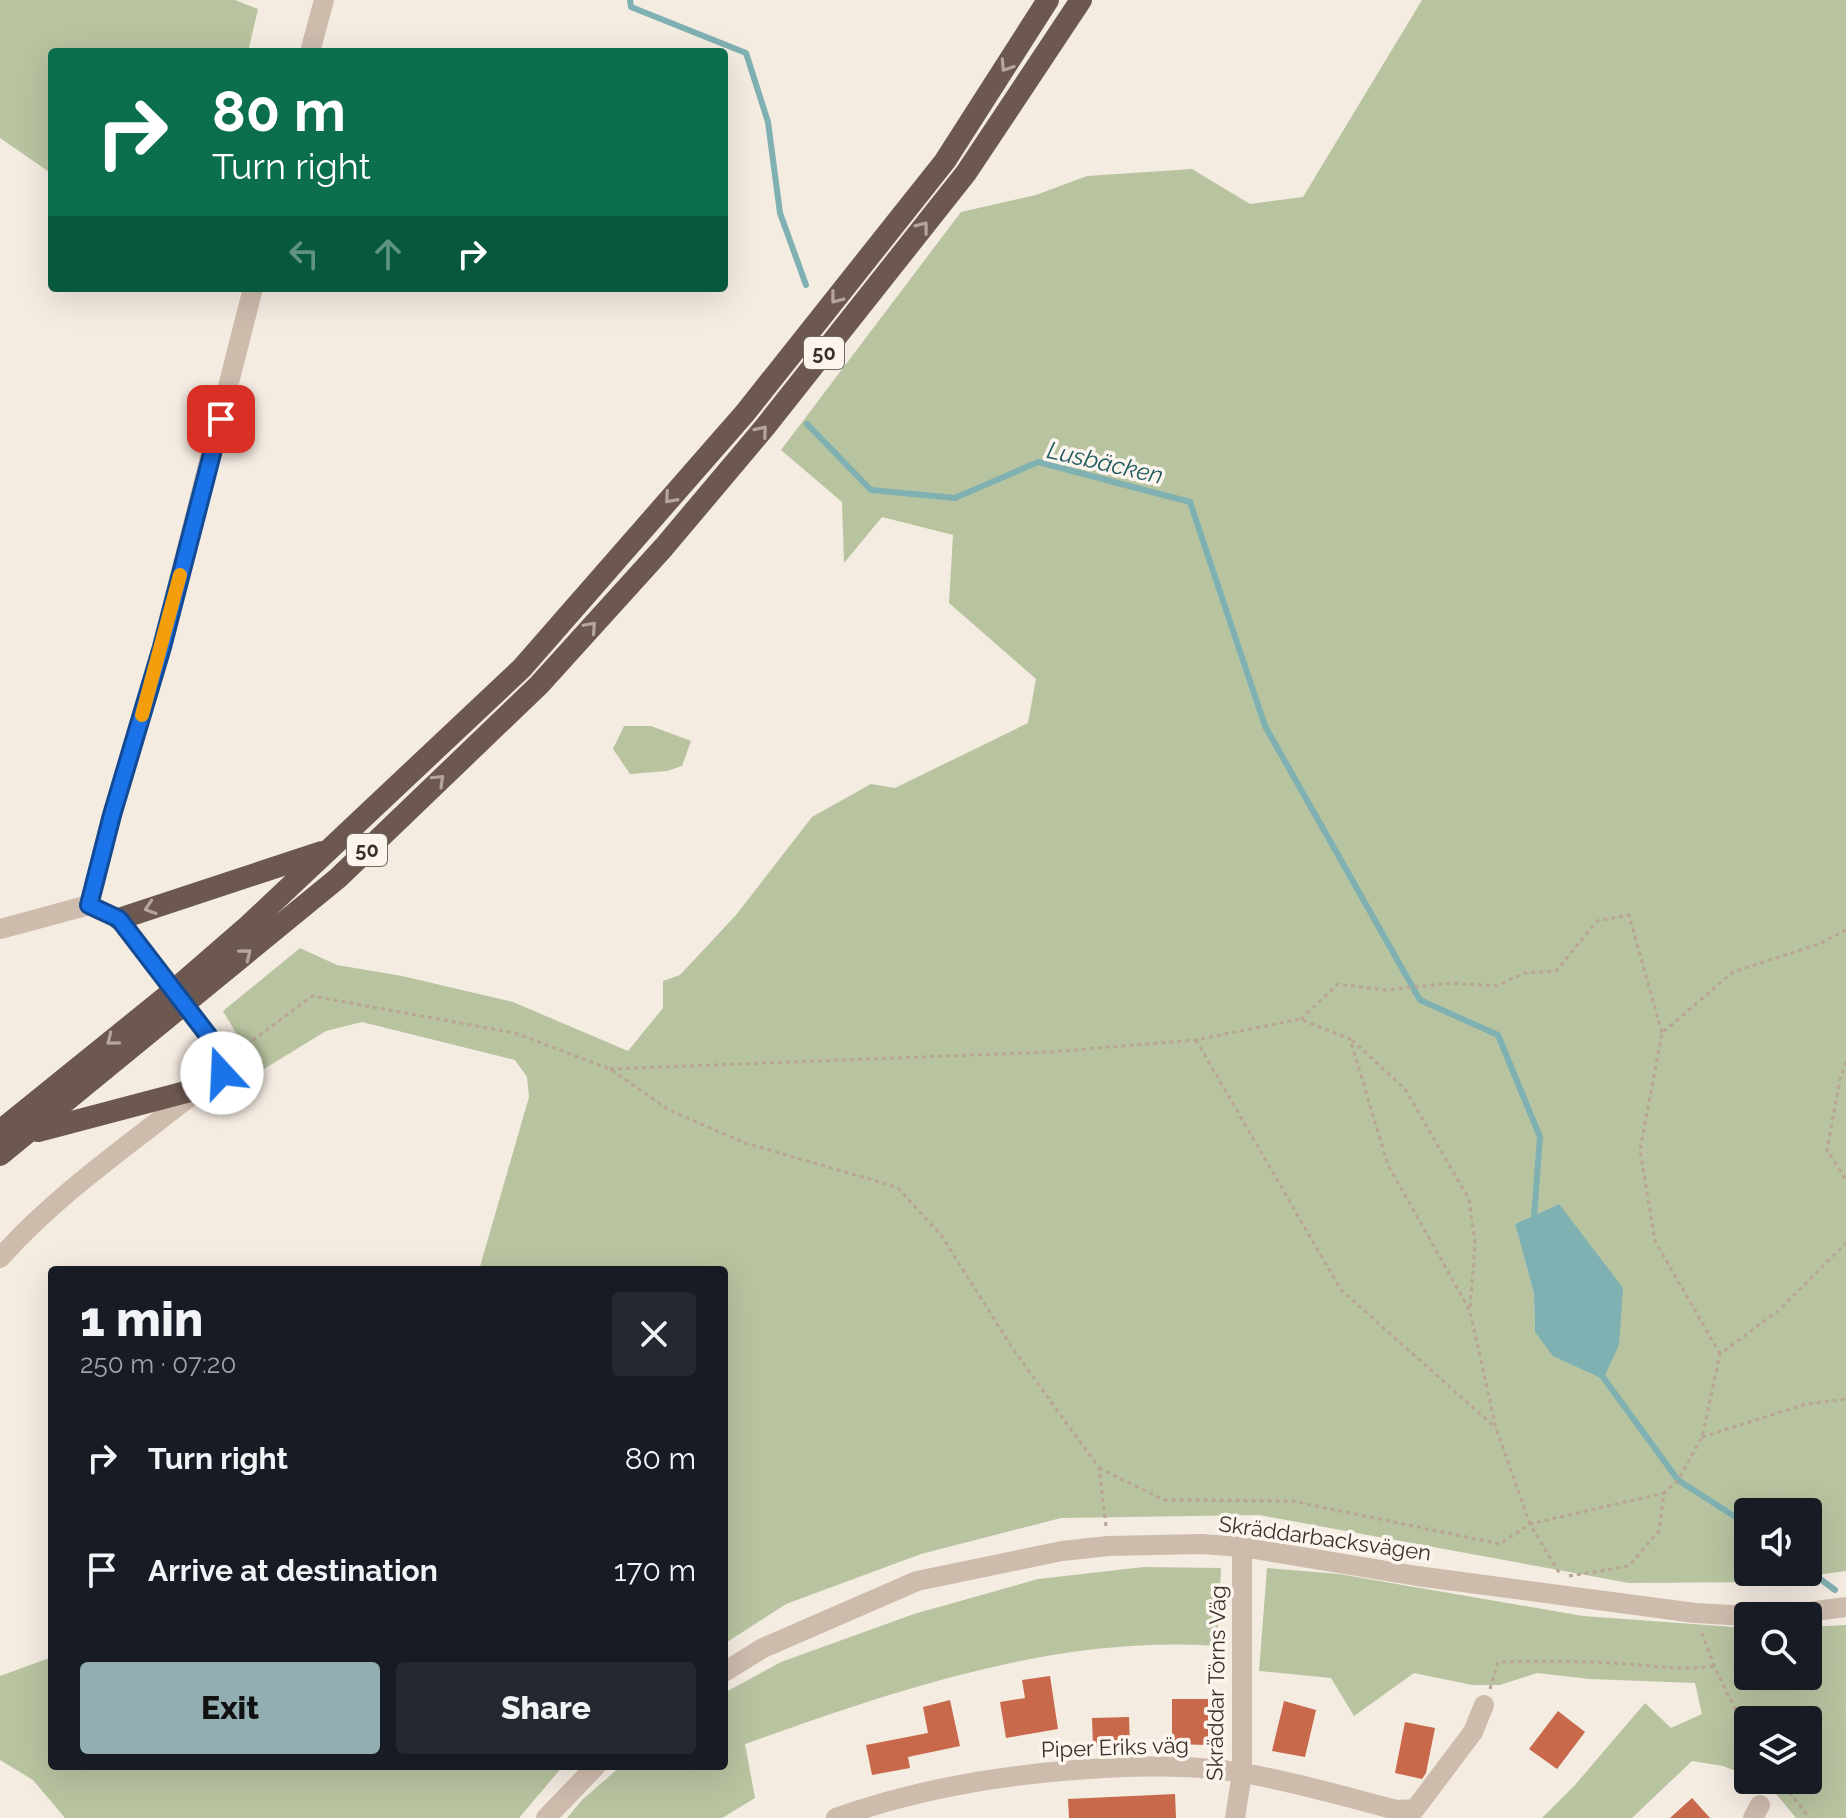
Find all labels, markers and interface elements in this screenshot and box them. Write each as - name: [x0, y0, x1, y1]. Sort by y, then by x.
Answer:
- one-way arrow: [1000, 57, 1015, 72]
- text: 80 m: [212, 78, 346, 144]
- icon: right: [80, 80, 184, 184]
- text: Turn right: [212, 145, 371, 187]
- one-way arrow: [914, 221, 928, 236]
- icon: left: [282, 232, 326, 276]
- icon: ahead: [366, 232, 410, 276]
- icon: right: [450, 232, 494, 276]
- one-way arrow: [831, 289, 846, 303]
- road number: 50: [804, 337, 844, 369]
- pin: [187, 385, 255, 453]
- icon: arrive: [199, 397, 243, 441]
- one-way arrow: [752, 426, 767, 440]
- water label: Lusbäcken: [1044, 435, 1166, 490]
- one-way arrow: [665, 489, 680, 504]
- one-way arrow: [582, 622, 597, 636]
- one-way arrow: [430, 775, 444, 790]
- road number: 50: [347, 834, 387, 866]
- one-way arrow: [144, 899, 158, 915]
- one-way arrow: [237, 949, 251, 964]
- one-way arrow: [107, 1030, 122, 1045]
- position arrow: [180, 1031, 264, 1115]
- text: 1 min: [80, 1291, 203, 1347]
- button: close: [612, 1292, 696, 1376]
- text: 250 m · 07:20: [80, 1349, 236, 1379]
- icon: right: [80, 1436, 124, 1480]
- text: Turn right: [148, 1441, 288, 1476]
- text: 80 m: [625, 1441, 696, 1476]
- map controls: [1734, 1498, 1822, 1794]
- button: sound: [1734, 1498, 1822, 1586]
- street label: Skräddarbacksvägen: [1217, 1510, 1433, 1566]
- icon: arrive: [80, 1548, 124, 1592]
- text: Arrive at destination: [148, 1553, 438, 1588]
- text: 170 m: [614, 1553, 696, 1588]
- street label: Skräddar Törns Väg: [1201, 1585, 1231, 1781]
- button: search: [1734, 1602, 1822, 1690]
- button: Exit: [80, 1662, 380, 1754]
- button: Share: [396, 1662, 696, 1754]
- button: layers: [1734, 1706, 1822, 1794]
- street label: Piper Eriks väg: [1041, 1731, 1189, 1763]

